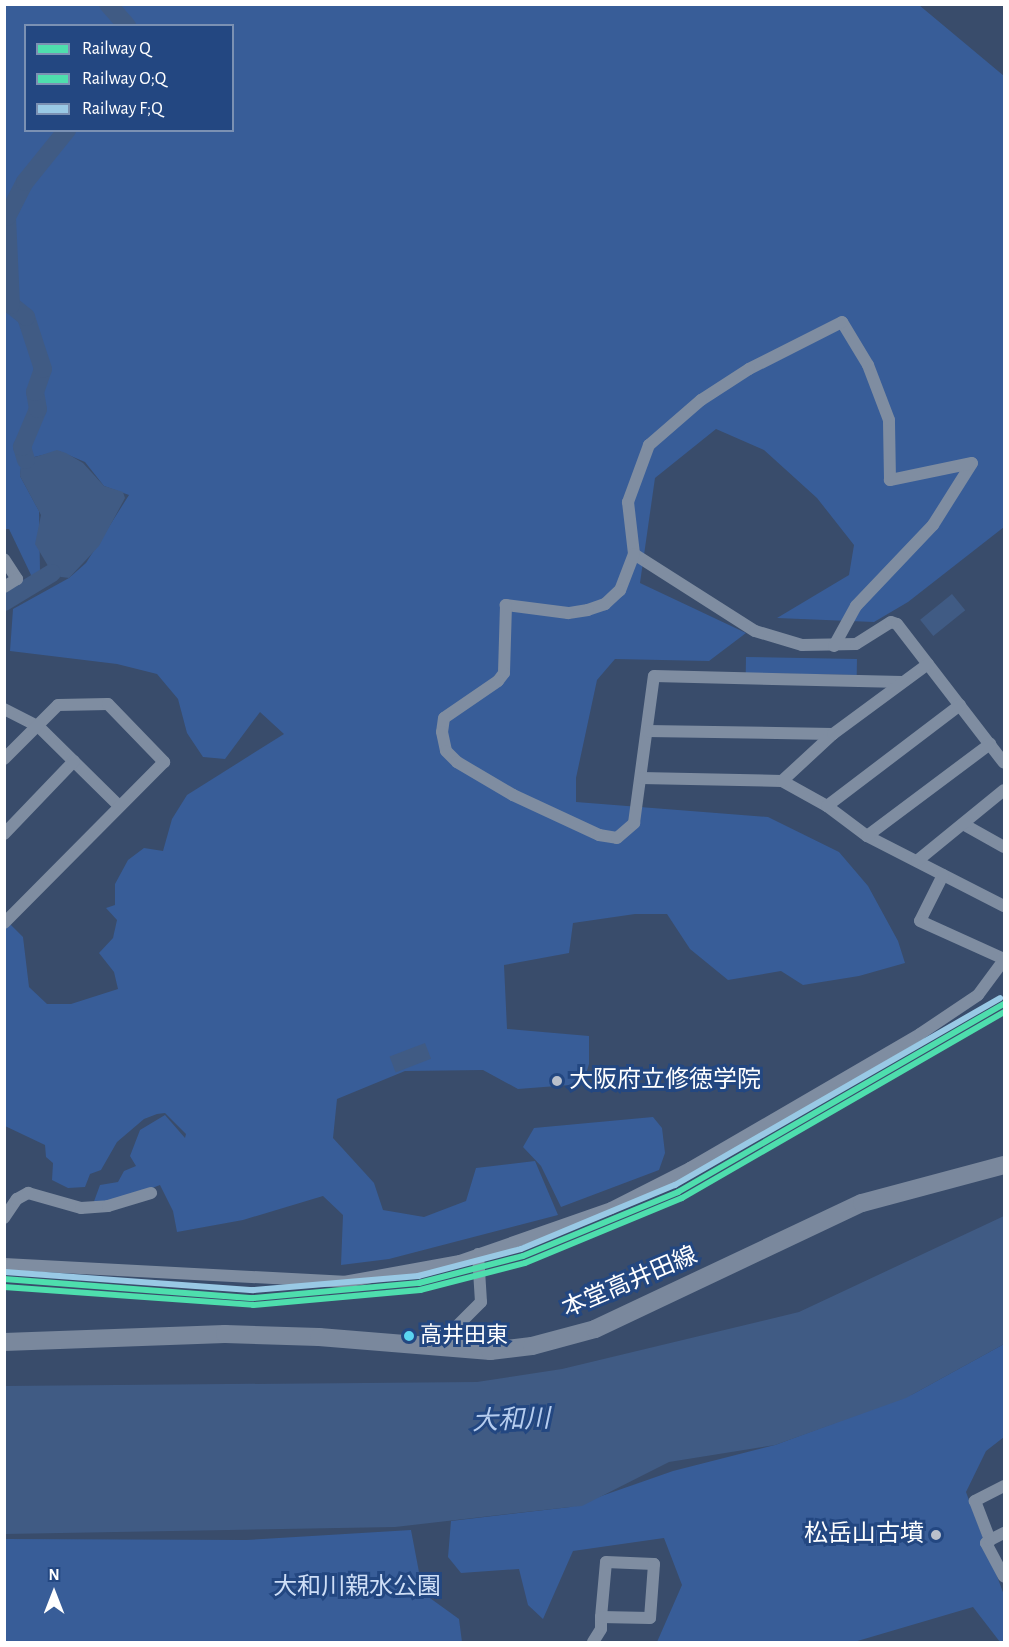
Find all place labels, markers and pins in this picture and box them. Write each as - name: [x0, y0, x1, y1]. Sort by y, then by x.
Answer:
- place label: 大阪府立修徳学院: [569, 1067, 761, 1095]
- marker: 大阪府立修徳学院: [550, 1074, 564, 1088]
- place label: 高井田東: [420, 1323, 508, 1349]
- marker: 高井田東: [403, 1330, 415, 1342]
- place label: 松岳山古墳: [804, 1521, 924, 1549]
- marker: 松岳山古墳: [929, 1528, 943, 1542]

